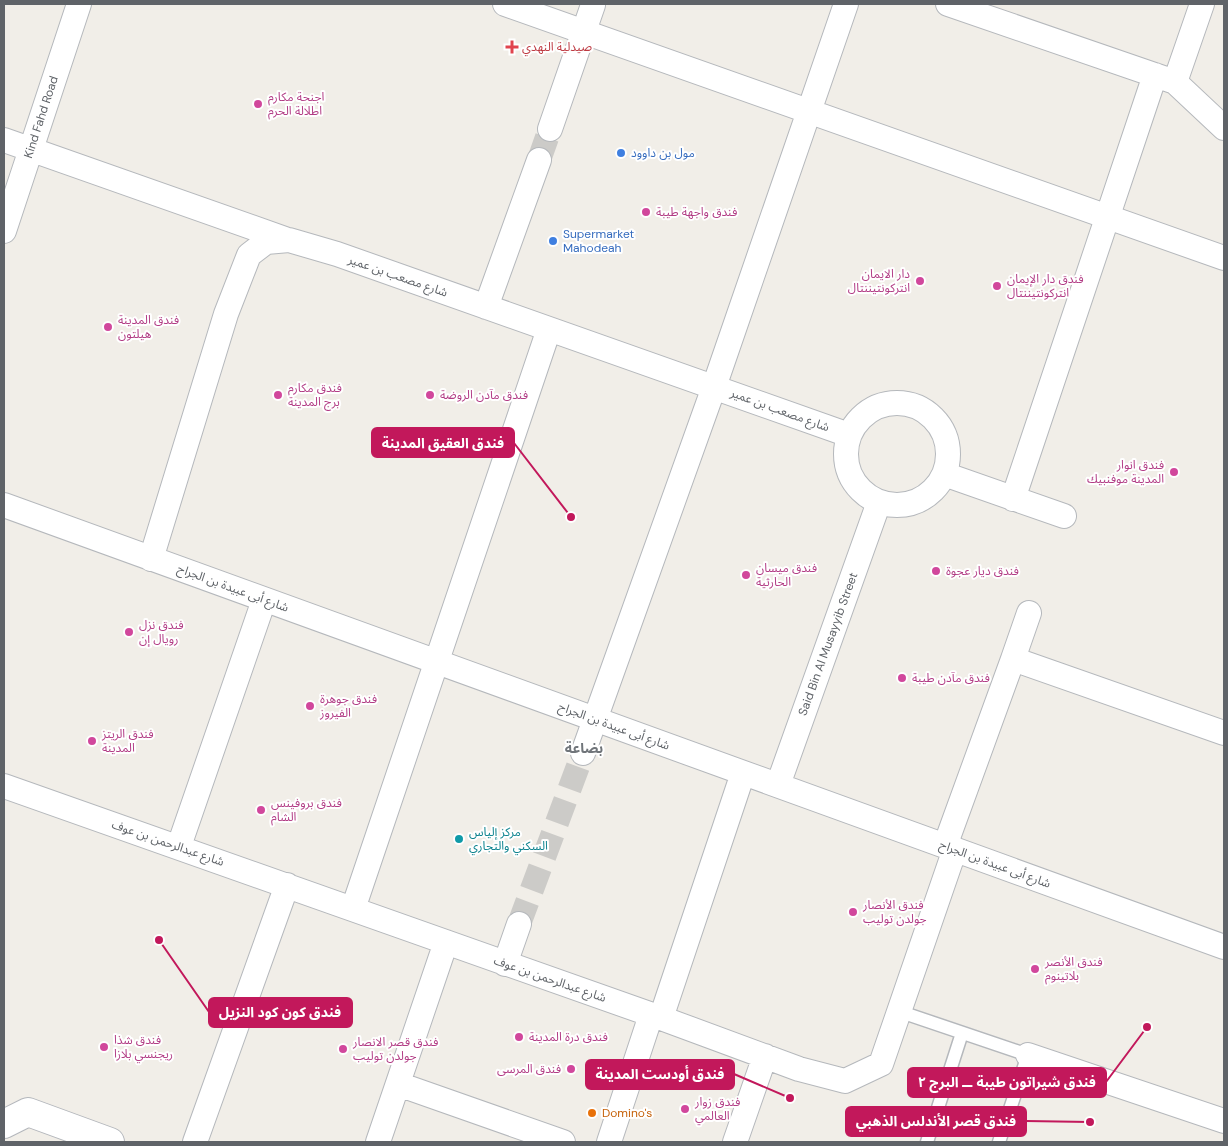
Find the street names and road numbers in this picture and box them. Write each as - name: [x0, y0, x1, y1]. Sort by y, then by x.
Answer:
- street label: Kind Fahd Road: [20, 74, 62, 160]
- street label: شارع مصعب بن عمير: [345, 251, 450, 301]
- street label: شارع مصعب بن عمير: [727, 384, 832, 436]
- street label: شارع أبى عبيدة بن الجراح: [175, 560, 291, 617]
- street label: Said Bin Al Musayyib Street: [795, 570, 862, 718]
- street label: شارع أبى عبيدة بن الجراح: [556, 698, 672, 755]
- street label: شارع عبدالرحمن بن عوف: [109, 816, 226, 871]
- street label: شارع أبى عبيدة بن الجراح: [937, 836, 1053, 893]
- street label: شارع عبدالرحمن بن عوف: [491, 952, 608, 1007]

